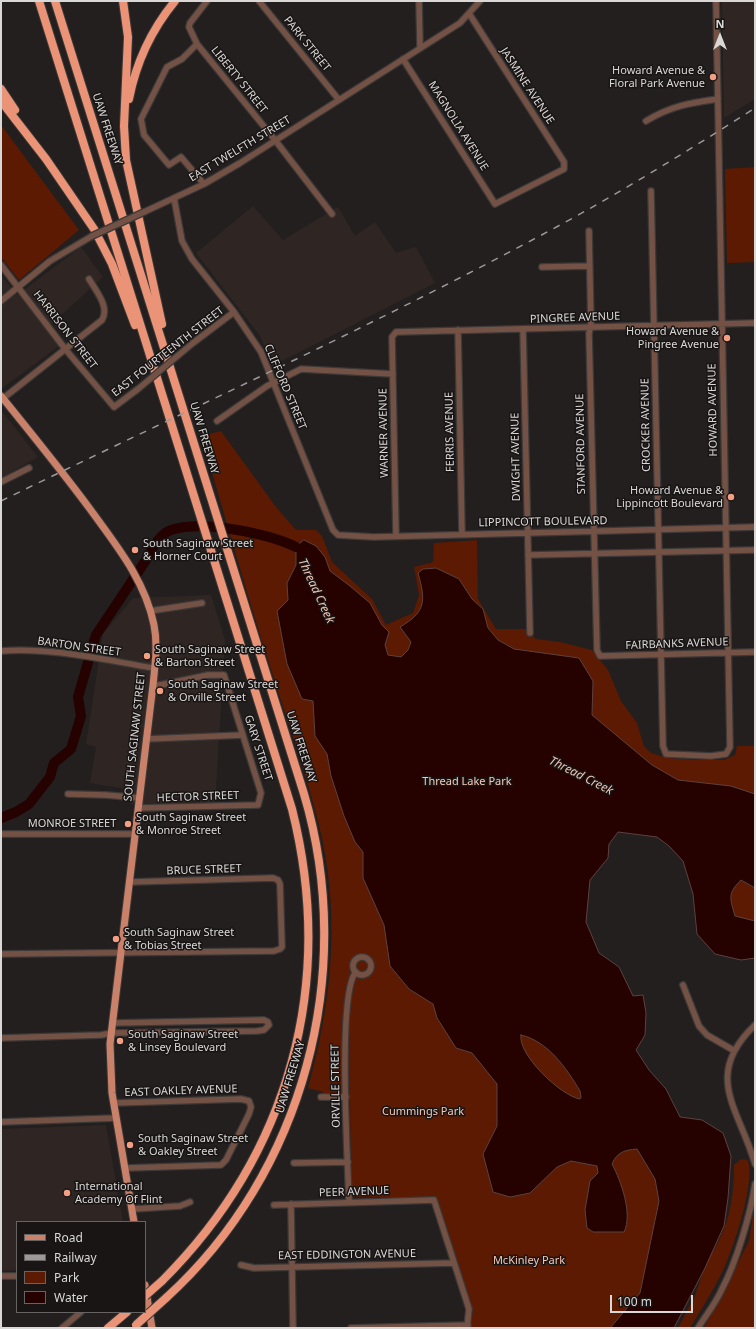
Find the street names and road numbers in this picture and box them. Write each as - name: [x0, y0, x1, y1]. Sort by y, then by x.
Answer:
- street label: PARK STREET: [281, 14, 333, 74]
- street label: LIBERTY STREET: [208, 44, 270, 116]
- street label: JASMINE AVENUE: [497, 45, 557, 127]
- street label: MAGNOLIA AVENUE: [425, 79, 491, 173]
- street label: UAW FREEWAY: [89, 91, 125, 167]
- street label: EAST TWELFTH STREET: [187, 113, 293, 185]
- street label: HARRISON STREET: [30, 288, 100, 372]
- street label: EAST FOURTEENTH STREET: [109, 304, 227, 400]
- street label: PINGREE AVENUE: [530, 310, 620, 326]
- street label: CLIFFORD STREET: [261, 342, 309, 432]
- street label: HOWARD AVENUE: [706, 363, 720, 457]
- street label: CROCKER AVENUE: [639, 378, 653, 472]
- street label: WARNER AVENUE: [377, 388, 391, 478]
- street label: FERRIS AVENUE: [443, 392, 457, 472]
- street label: STANFORD AVENUE: [574, 394, 588, 494]
- street label: UAW FREEWAY: [187, 400, 221, 476]
- street label: DWIGHT AVENUE: [509, 412, 523, 502]
- street label: LIPPINCOTT BOULEVARD: [478, 514, 608, 530]
- street label: BARTON STREET: [36, 635, 122, 659]
- street label: FAIRBANKS AVENUE: [625, 636, 729, 652]
- street label: SOUTH SAGINAW STREET: [122, 672, 148, 802]
- street label: UAW FREEWAY: [283, 709, 319, 785]
- street label: GARY STREET: [241, 713, 275, 783]
- street label: HECTOR STREET: [156, 789, 240, 805]
- street label: MONROE STREET: [28, 817, 116, 831]
- street label: BRUCE STREET: [166, 862, 242, 878]
- street label: UAW FREEWAY: [274, 1039, 308, 1115]
- street label: ORVILLE STREET: [329, 1044, 343, 1128]
- street label: EAST OAKLEY AVENUE: [124, 1082, 238, 1100]
- street label: PEER AVENUE: [319, 1184, 389, 1200]
- street label: EAST EDDINGTON AVENUE: [278, 1247, 416, 1263]

